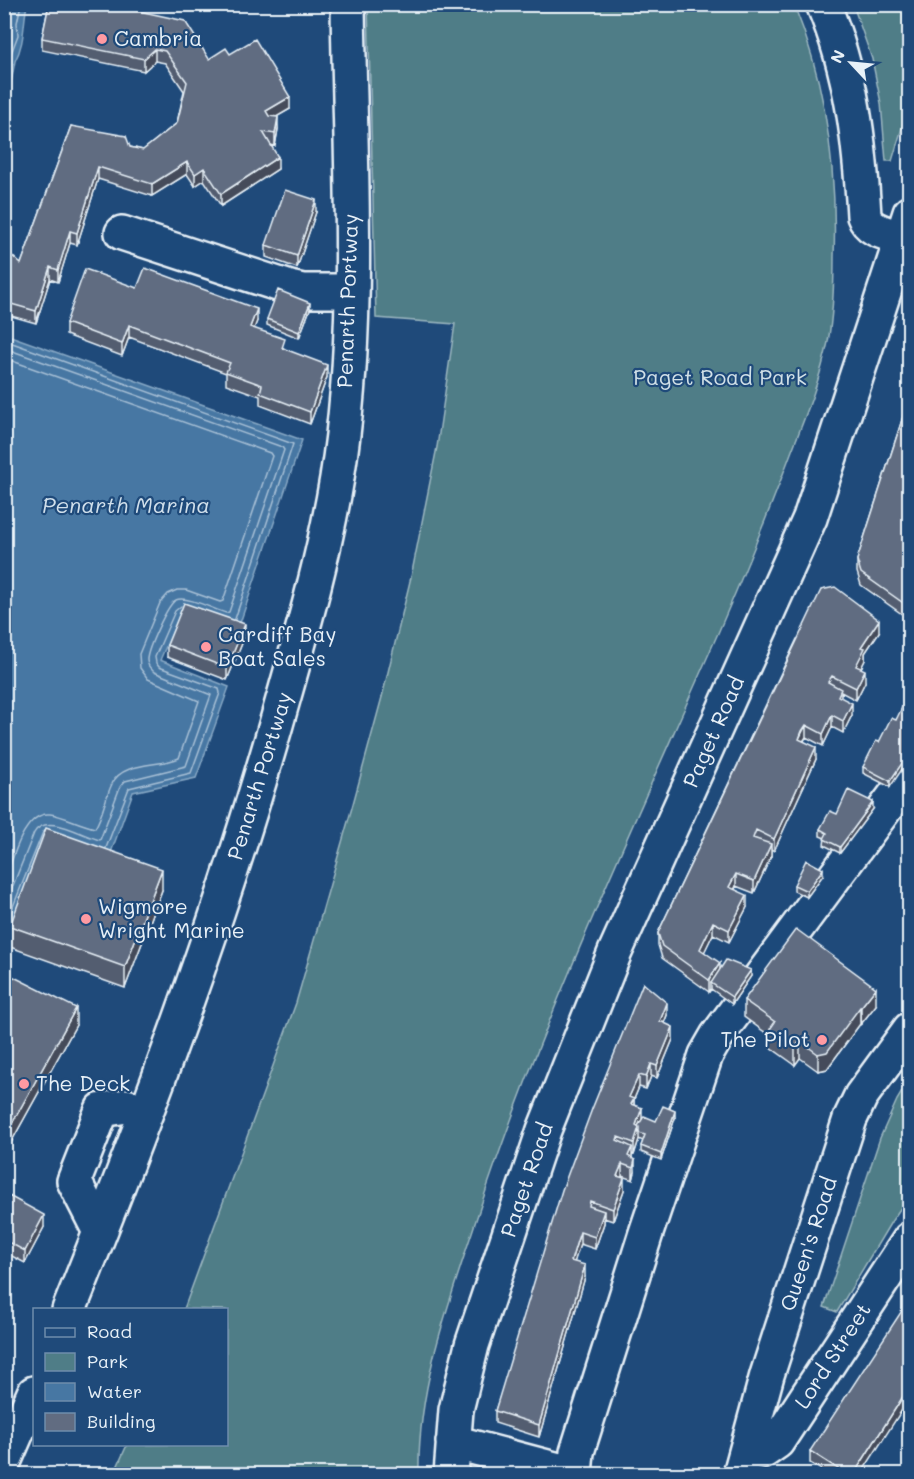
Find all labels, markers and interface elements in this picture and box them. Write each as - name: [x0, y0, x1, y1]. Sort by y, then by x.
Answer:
- place label: Cambria: [114, 24, 202, 51]
- marker: Cambria: [95, 32, 109, 46]
- north arrow: [821, 33, 881, 93]
- text: N: [825, 46, 849, 66]
- street label: Penarth Portway: [330, 213, 363, 389]
- park label: Paget Road Park: [633, 363, 807, 390]
- water label: Penarth Marina: [42, 490, 210, 519]
- place label: Cardiff Bay Boat Sales: [218, 620, 337, 671]
- marker: Cardiff Bay Boat Sales: [199, 640, 213, 654]
- street label: Paget Road: [676, 671, 749, 791]
- street label: Penarth Portway: [220, 688, 297, 863]
- place label: Wigmore Wright Marine: [98, 892, 245, 943]
- marker: Wigmore Wright Marine: [79, 912, 93, 926]
- place label: The Pilot: [721, 1025, 810, 1052]
- marker: The Pilot: [815, 1033, 829, 1047]
- place label: The Deck: [36, 1069, 130, 1096]
- marker: The Deck: [17, 1077, 31, 1091]
- street label: Paget Road: [493, 1119, 558, 1240]
- street label: Queen's Road: [773, 1173, 842, 1314]
- street label: Lord Street: [787, 1297, 876, 1413]
- legend: [33, 1308, 228, 1446]
- text: Road: [87, 1319, 132, 1343]
- text: Park: [87, 1349, 128, 1373]
- text: Water: [87, 1379, 142, 1403]
- text: Building: [87, 1409, 155, 1433]

